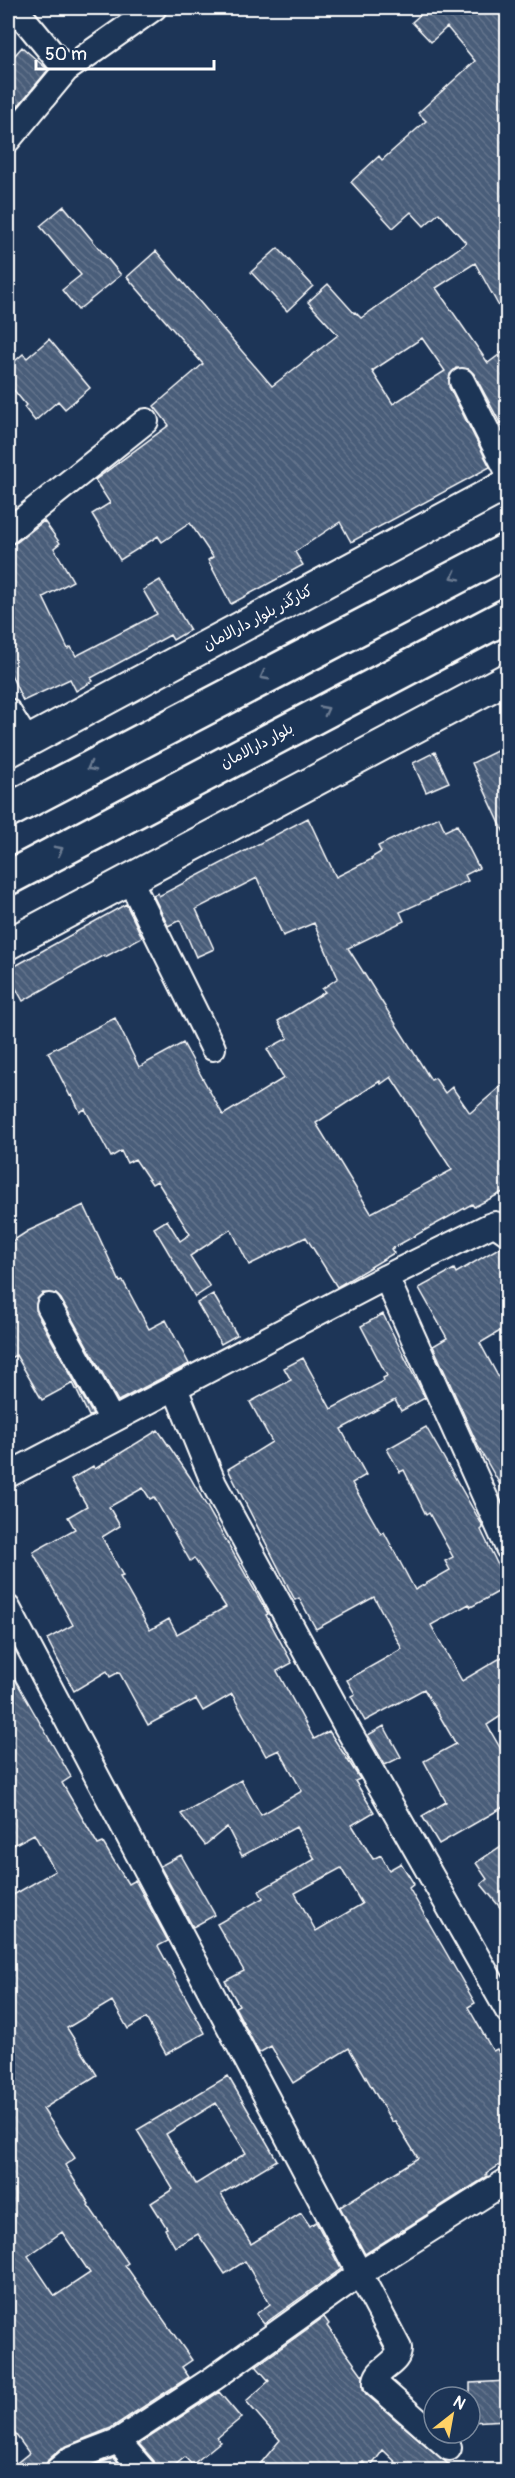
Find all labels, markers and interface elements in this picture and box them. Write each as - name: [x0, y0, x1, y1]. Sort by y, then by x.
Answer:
- scale bar: [36, 33, 214, 71]
- text: 50 m: [45, 43, 87, 66]
- one-way arrow: [451, 569, 462, 581]
- street label: کنارگذر بلوار دارالامان: [200, 581, 316, 655]
- one-way arrow: [259, 669, 270, 680]
- one-way arrow: [318, 706, 329, 717]
- street label: بلوار دارالامان: [217, 719, 297, 773]
- one-way arrow: [87, 760, 98, 771]
- one-way arrow: [53, 846, 64, 857]
- north arrow: [422, 2385, 482, 2445]
- text: N: [449, 2392, 469, 2414]

